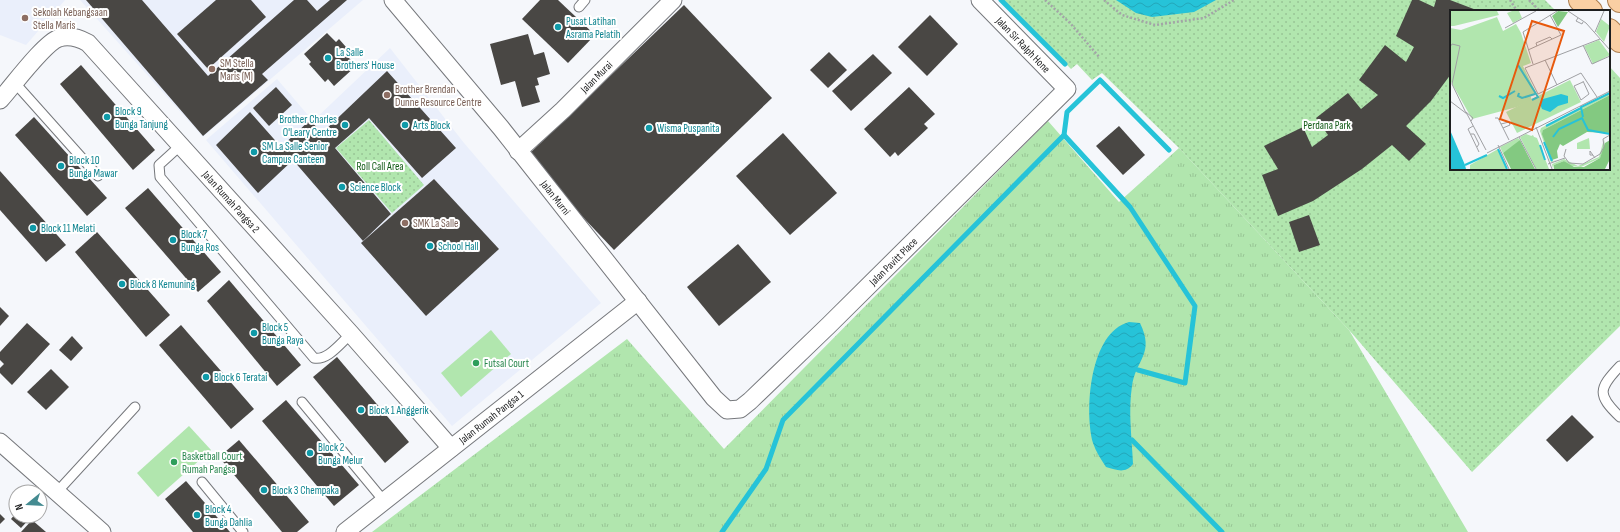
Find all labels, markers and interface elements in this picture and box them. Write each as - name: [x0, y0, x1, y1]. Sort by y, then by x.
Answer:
- place label: Sekolah Kebangsaan Stella Maris: [33, 6, 108, 32]
- inset map: [1450, 10, 1610, 170]
- marker: Sekolah Kebangsaan Stella Maris: [20, 13, 30, 23]
- street label: Jalan Sir Ralph Hone: [992, 14, 1053, 76]
- place label: Pusat Latihan Asrama Pelatih: [565, 15, 621, 41]
- marker: Pusat Latihan Asrama Pelatih: [553, 22, 563, 32]
- place label: La Salle Brothers' House: [336, 46, 394, 72]
- marker: La Salle Brothers' House: [323, 53, 333, 63]
- place label: SM Stella Maris (M): [220, 57, 254, 83]
- street label: Jalan Murai: [577, 58, 615, 96]
- marker: SM Stella Maris (M): [207, 64, 217, 74]
- place label: Brother Brendan Dunne Resource Centre: [395, 83, 482, 109]
- marker: Brother Brendan Dunne Resource Centre: [382, 90, 392, 100]
- place label: Block 9 Bunga Tanjung: [115, 105, 168, 131]
- marker: Block 9 Bunga Tanjung: [102, 112, 112, 122]
- place label: Brother Charles O'Leary Centre: [279, 113, 337, 139]
- place label: Arts Block: [412, 119, 451, 132]
- park label: Perdana Park: [1303, 119, 1352, 132]
- marker: Brother Charles O'Leary Centre: [340, 120, 350, 130]
- marker: Arts Block: [400, 120, 410, 130]
- place label: Wisma Puspanita: [657, 122, 719, 135]
- marker: Wisma Puspanita: [644, 123, 654, 133]
- place label: SM La Salle Senior Campus Canteen: [262, 140, 328, 166]
- marker: SM La Salle Senior Campus Canteen: [249, 147, 259, 157]
- place label: Block 10 Bunga Mawar: [69, 154, 118, 180]
- park label: Roll Call Area: [356, 160, 404, 173]
- marker: Block 10 Bunga Mawar: [56, 161, 66, 171]
- street label: Jalan Rumah Pangsa 2: [199, 167, 263, 236]
- street label: Jalan Murni: [538, 177, 573, 217]
- place label: Science Block: [350, 181, 402, 194]
- marker: Science Block: [337, 182, 347, 192]
- place label: SMK La Salle: [413, 217, 459, 230]
- marker: SMK La Salle: [400, 218, 410, 228]
- place label: Block 11 Melati: [41, 222, 95, 235]
- marker: Block 11 Melati: [28, 223, 38, 233]
- place label: Block 7 Bunga Ros: [181, 228, 219, 254]
- marker: Block 7 Bunga Ros: [168, 235, 178, 245]
- street label: Jalan Pavitt Place: [866, 235, 920, 289]
- place label: School Hall: [438, 240, 479, 253]
- marker: School Hall: [425, 241, 435, 251]
- place label: Block 8 Kemuning: [130, 278, 196, 291]
- marker: Block 8 Kemuning: [117, 279, 127, 289]
- place label: Block 5 Bunga Raya: [262, 321, 304, 347]
- marker: Block 5 Bunga Raya: [249, 328, 259, 338]
- place label: Futsal Court: [484, 357, 530, 370]
- marker: Futsal Court: [471, 358, 481, 368]
- place label: Block 6 Teratai: [214, 371, 267, 384]
- marker: Block 6 Teratai: [201, 372, 211, 382]
- street label: Jalan Rumah Pangsa 1: [455, 387, 526, 447]
- place label: Block 1 Anggerik: [369, 404, 429, 417]
- marker: Block 1 Anggerik: [356, 405, 366, 415]
- place label: Block 2 Bunga Melur: [318, 441, 363, 467]
- marker: Block 2 Bunga Melur: [305, 448, 315, 458]
- place label: Basketball Court Rumah Pangsa: [182, 450, 243, 476]
- marker: Basketball Court Rumah Pangsa: [169, 457, 179, 467]
- north arrow: [8, 484, 48, 524]
- place label: Block 3 Chempaka: [272, 484, 339, 497]
- marker: Block 3 Chempaka: [259, 485, 269, 495]
- text: N: [12, 502, 26, 512]
- place label: Block 4 Bunga Dahlia: [205, 503, 252, 529]
- marker: Block 4 Bunga Dahlia: [192, 510, 202, 520]

